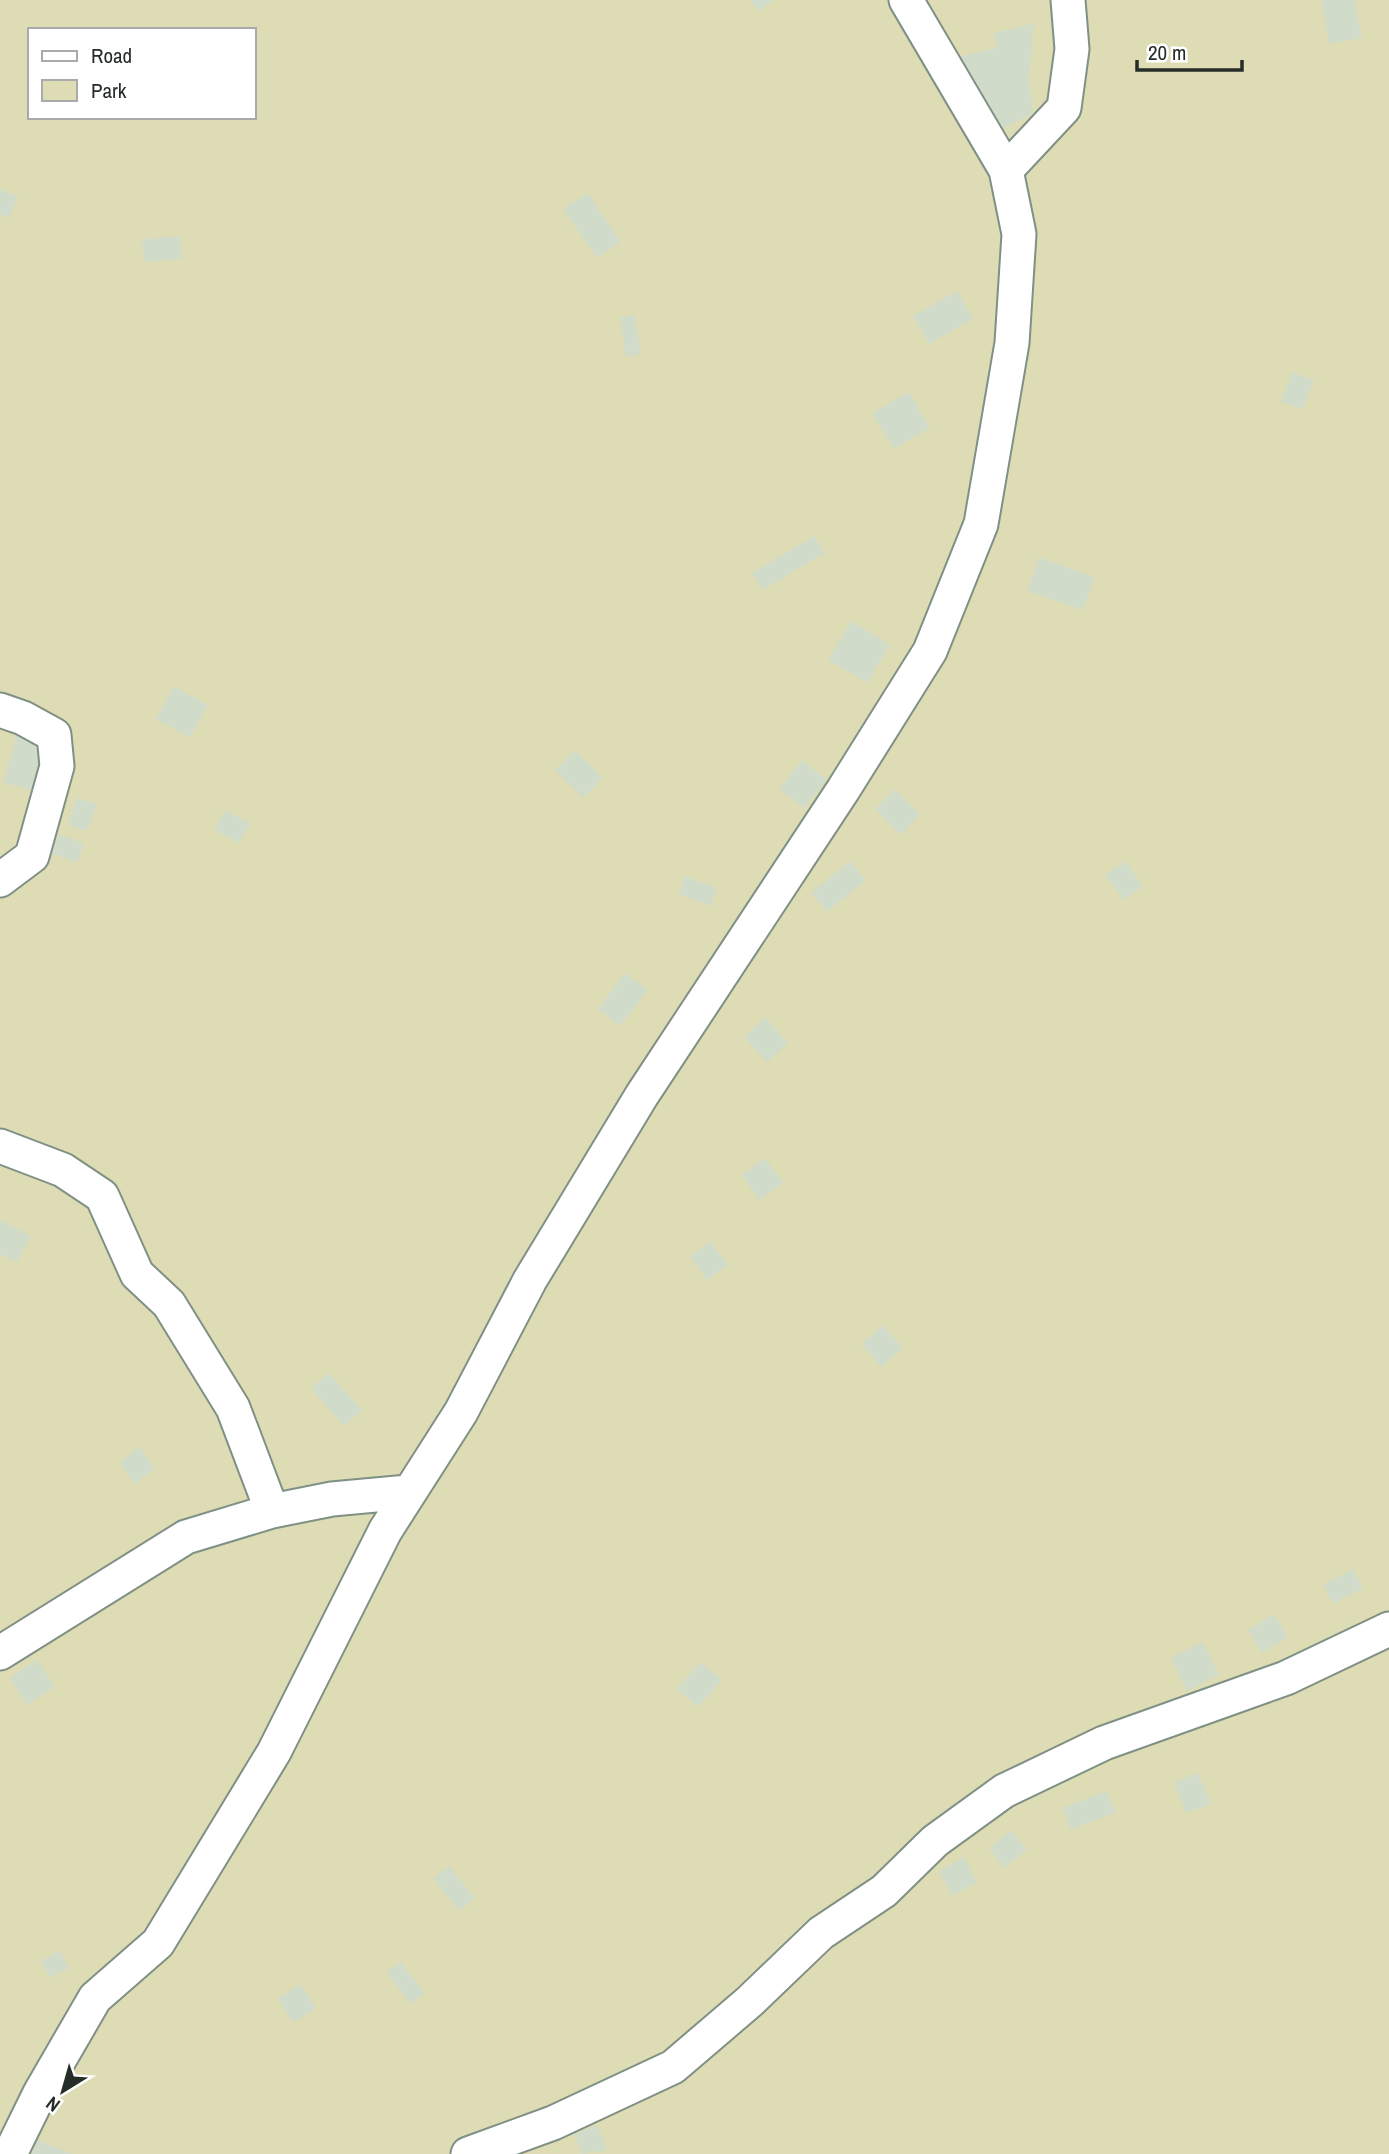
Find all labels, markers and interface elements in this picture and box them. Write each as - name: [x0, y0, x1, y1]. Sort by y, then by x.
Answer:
- legend: [28, 28, 256, 119]
- scale bar: [1137, 28, 1242, 72]
- text: 20 m: [1148, 38, 1186, 67]
- text: Road: [91, 41, 132, 70]
- text: Park: [91, 76, 127, 105]
- north arrow: [28, 2056, 98, 2126]
- text: N: [40, 2091, 65, 2118]

